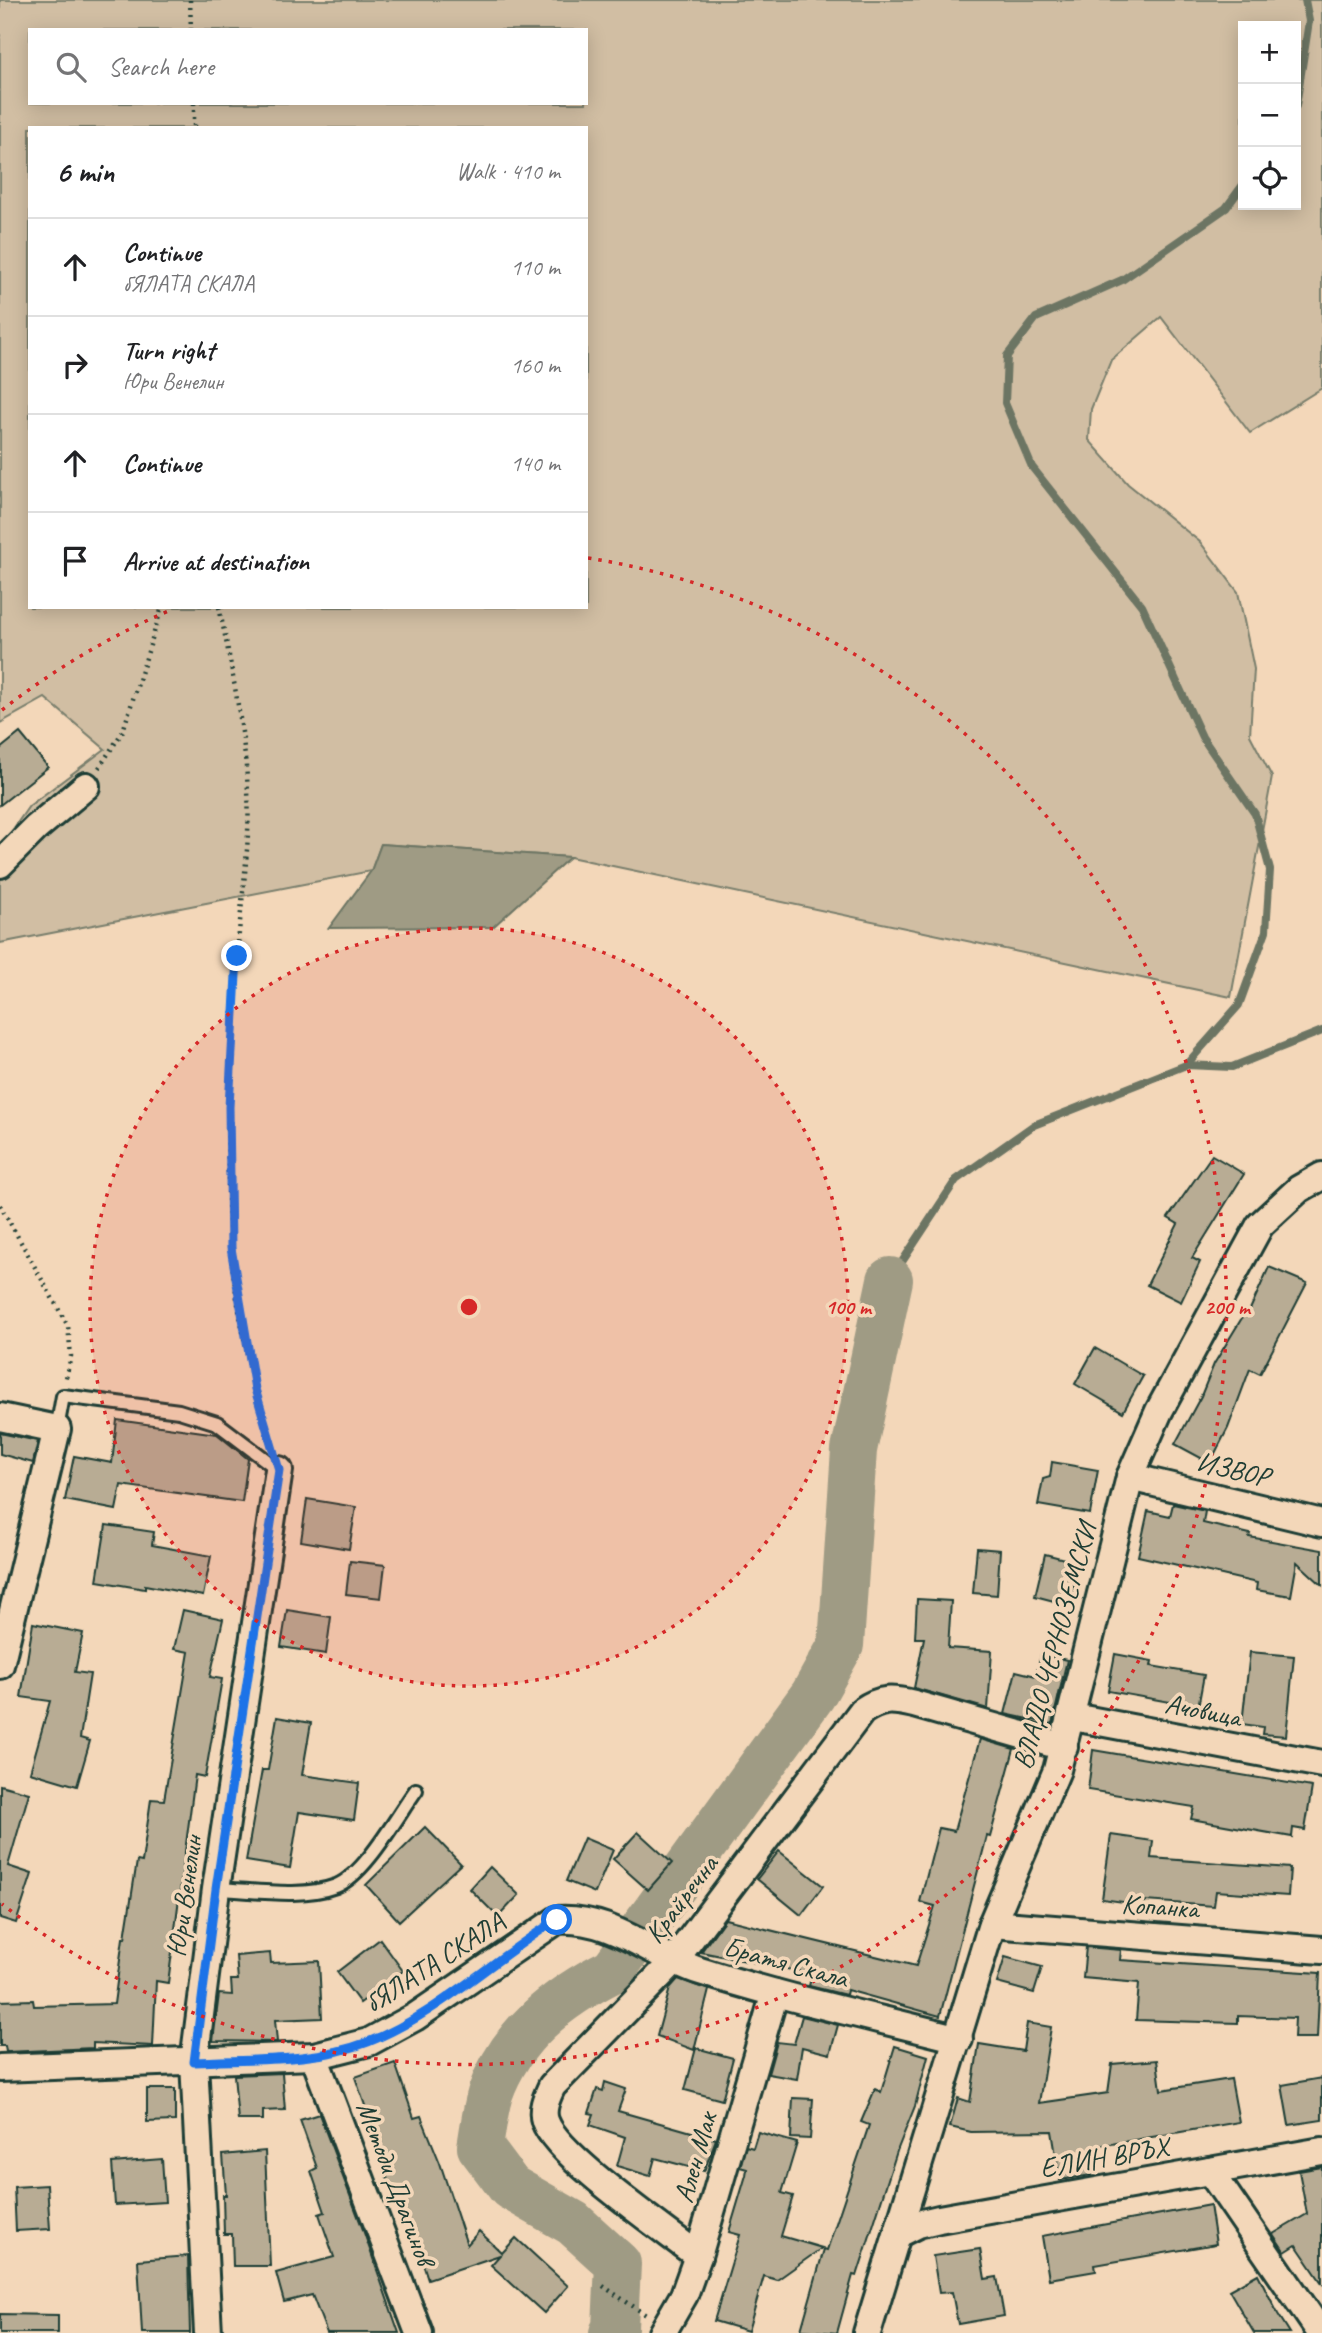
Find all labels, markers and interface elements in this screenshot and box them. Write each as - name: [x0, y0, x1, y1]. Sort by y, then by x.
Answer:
- map controls: [1238, 21, 1301, 210]
- button: +: [1238, 21, 1301, 84]
- search box: [28, 28, 588, 105]
- icon: search: [52, 48, 90, 86]
- text: Search here: [108, 50, 214, 83]
- button: −: [1238, 84, 1301, 147]
- button: locate: [1238, 147, 1301, 210]
- text: 6 min: [56, 153, 114, 191]
- text: Walk · 410 m: [456, 157, 560, 186]
- text: Continue: [123, 236, 201, 269]
- icon: ahead: [56, 248, 94, 286]
- text: 110 m: [511, 253, 560, 282]
- text: бЯЛАТА СКАЛА: [123, 269, 254, 298]
- text: Turn right: [123, 334, 214, 367]
- icon: right: [56, 346, 94, 384]
- text: 160 m: [511, 351, 560, 380]
- text: Юри Венелин: [123, 367, 223, 396]
- icon: ahead: [56, 444, 94, 482]
- text: Continue: [123, 447, 201, 480]
- text: 140 m: [511, 449, 560, 478]
- icon: arrive: [56, 542, 94, 580]
- text: Arrive at destination: [123, 545, 309, 578]
- route end: [221, 940, 252, 971]
- text: 100 m: [825, 1294, 873, 1320]
- text: 200 m: [1204, 1294, 1252, 1320]
- centre of rings: [457, 1295, 481, 1319]
- street label: ИЗВОР: [1193, 1444, 1276, 1495]
- street label: ВЛАДО ЧЕРНОЗЕМСКИ: [1004, 1515, 1105, 1773]
- street label: Ачовица: [1162, 1686, 1246, 1735]
- street label: Юри Венелин: [158, 1832, 210, 1959]
- street label: Крайречна: [636, 1847, 727, 1950]
- street label: Копанка: [1121, 1886, 1202, 1926]
- street label: бЯЛАТА СКАЛА: [357, 1903, 511, 2020]
- route start: [541, 1904, 572, 1935]
- street label: Братя Скала: [720, 1929, 854, 1996]
- street label: Методи Драгинов: [349, 2096, 445, 2275]
- street label: Ален Мак: [665, 2106, 725, 2206]
- street label: ЕЛИН ВРЪХ: [1037, 2128, 1175, 2185]

